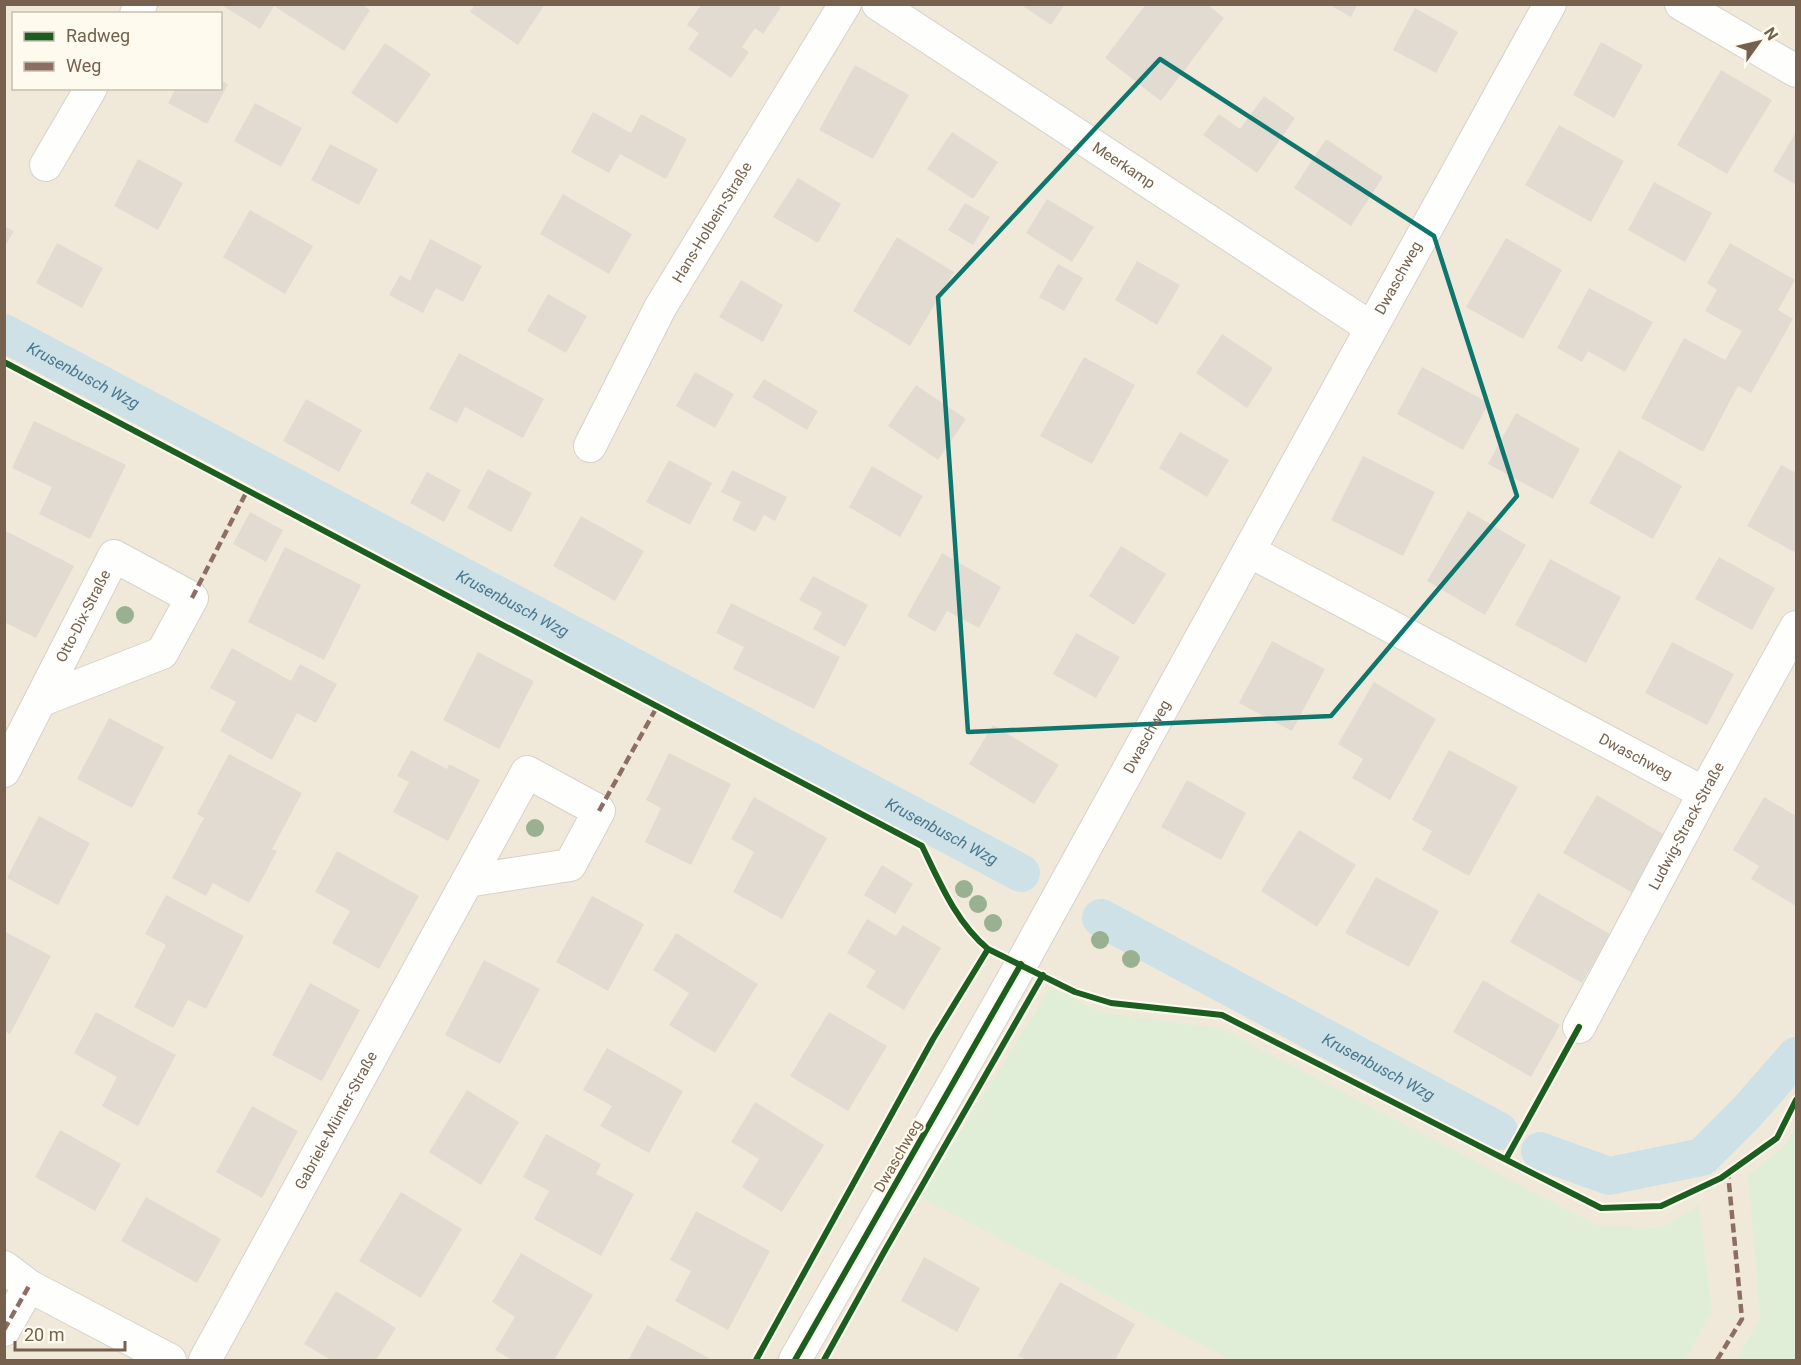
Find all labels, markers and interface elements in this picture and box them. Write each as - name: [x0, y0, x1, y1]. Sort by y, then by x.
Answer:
- legend: [12, 12, 222, 90]
- north arrow: [1729, 12, 1789, 72]
- text: N: [1760, 24, 1782, 44]
- text: Radweg: [66, 25, 130, 46]
- text: Weg: [66, 55, 101, 76]
- street label: Meerkamp: [1089, 138, 1159, 192]
- street label: Hans-Holbein-Straße: [669, 159, 756, 286]
- street label: Dwaschweg: [1371, 238, 1426, 318]
- water label: Krusenbusch Wzg: [24, 338, 143, 413]
- water label: Krusenbusch Wzg: [453, 566, 572, 641]
- street label: Otto-Dix-Straße: [52, 567, 114, 665]
- street label: Dwaschweg: [1120, 697, 1174, 776]
- street label: Dwaschweg: [1596, 730, 1676, 784]
- street label: Ludwig-Strack-Straße: [1645, 759, 1728, 893]
- water label: Krusenbusch Wzg: [883, 793, 1002, 869]
- water label: Krusenbusch Wzg: [1319, 1029, 1438, 1104]
- street label: Gabriele-Münter-Straße: [291, 1048, 381, 1193]
- street label: Dwaschweg: [870, 1117, 926, 1195]
- scale bar: [15, 1314, 124, 1352]
- text: 20 m: [24, 1324, 64, 1345]

